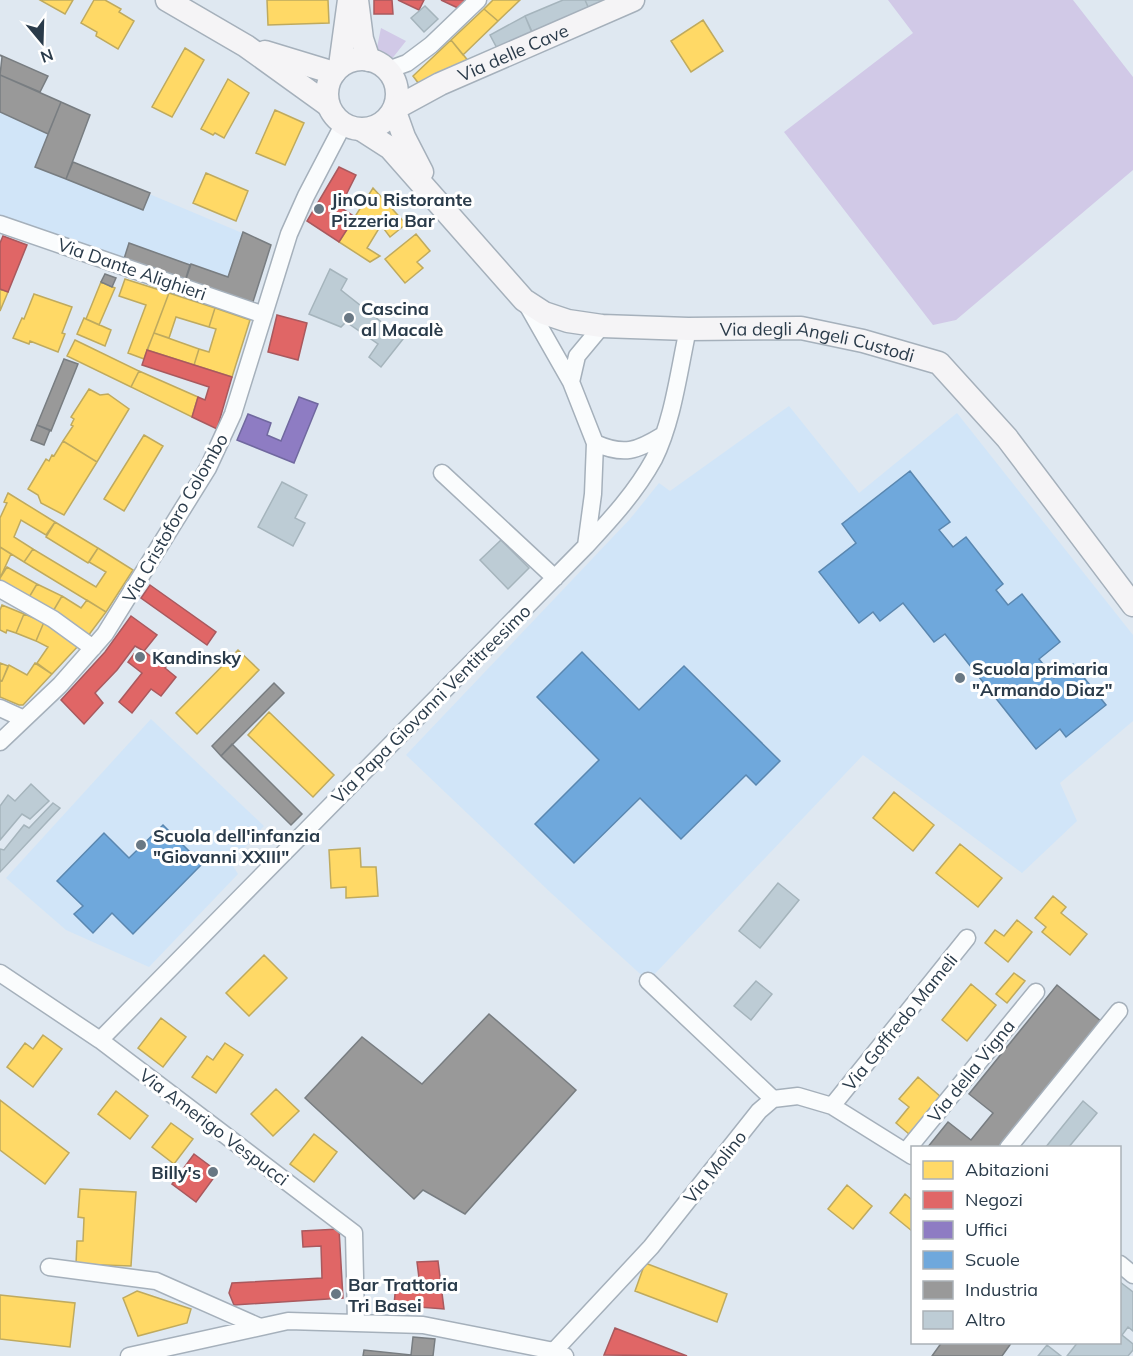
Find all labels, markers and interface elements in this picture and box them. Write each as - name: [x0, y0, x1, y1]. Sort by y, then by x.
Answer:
- north arrow: [12, 12, 72, 72]
- street label: Via delle Cave: [454, 18, 572, 86]
- text: N: [38, 45, 56, 68]
- place label: JinOu Ristorante Pizzeria Bar: [331, 188, 472, 232]
- marker: JinOu Ristorante Pizzeria Bar: [312, 202, 326, 216]
- street label: Via Dante Alighieri: [55, 233, 209, 305]
- place label: Cascina al Macalè: [361, 297, 443, 341]
- marker: Cascina al Macalè: [342, 311, 356, 325]
- street label: Via degli Angeli Custodi: [719, 316, 917, 367]
- street label: Via Cristoforo Colombo: [117, 429, 233, 607]
- street label: Via Papa Giovanni Ventitreesimo: [326, 599, 536, 809]
- place label: Kandinsky: [152, 646, 241, 669]
- marker: Kandinsky: [133, 650, 147, 664]
- place label: Scuola primaria "Armando Diaz": [972, 657, 1113, 701]
- marker: Scuola primaria "Armando Diaz": [953, 671, 967, 685]
- place label: Scuola dell'infanzia "Giovanni XXIII": [153, 824, 320, 868]
- marker: Scuola dell'infanzia "Giovanni XXIII": [134, 838, 148, 852]
- street label: Via Goffredo Mameli: [838, 949, 962, 1095]
- street label: Via della Vigna: [922, 1015, 1020, 1127]
- street label: Via Amerigo Vespucci: [135, 1063, 293, 1191]
- street label: Via Molino: [679, 1126, 751, 1208]
- legend: [911, 1146, 1121, 1344]
- text: Abitazioni: [965, 1158, 1049, 1181]
- place label: Billy's: [151, 1161, 201, 1184]
- marker: Billy's: [206, 1165, 220, 1179]
- text: Negozi: [965, 1188, 1023, 1211]
- text: Uffici: [965, 1218, 1007, 1241]
- text: Scuole: [965, 1248, 1020, 1271]
- place label: Bar Trattoria Tri Basei: [348, 1273, 458, 1317]
- text: Industria: [965, 1278, 1038, 1301]
- marker: Bar Trattoria Tri Basei: [329, 1287, 343, 1301]
- text: Altro: [965, 1308, 1006, 1331]

